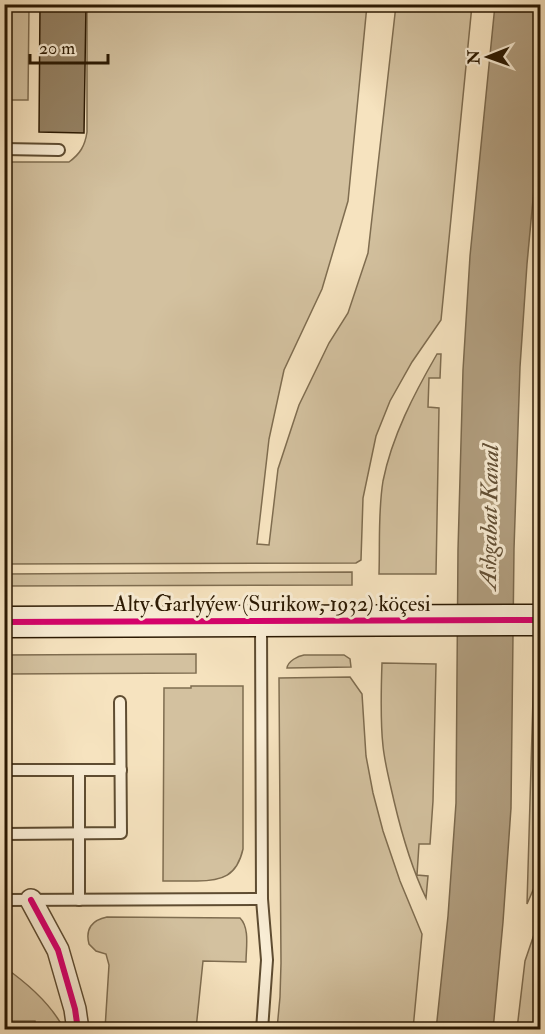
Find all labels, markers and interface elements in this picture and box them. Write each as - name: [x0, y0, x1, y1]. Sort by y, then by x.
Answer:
- scale bar: [30, 27, 108, 65]
- north arrow: [458, 27, 518, 87]
- text: 20 m: [39, 37, 75, 60]
- text: N: [464, 49, 484, 66]
- water label: Ashgabat Kanal: [473, 442, 506, 593]
- street label: Alty Garlyýew (Surikow, 1932) köçesi: [112, 590, 431, 618]

